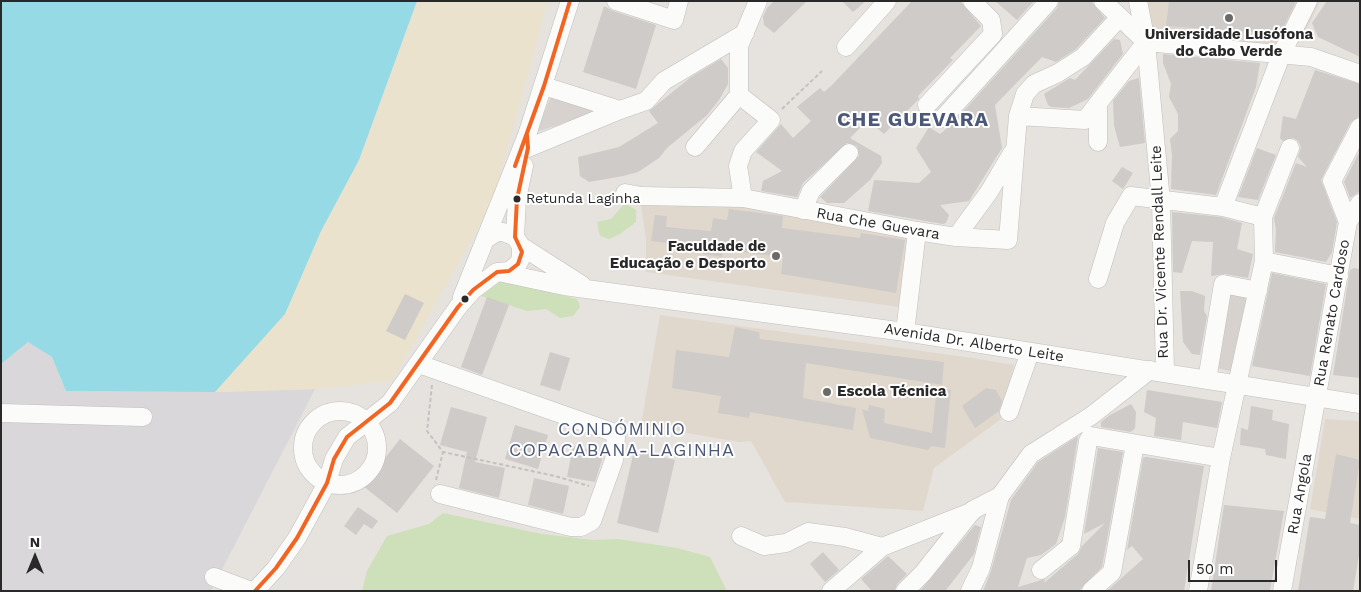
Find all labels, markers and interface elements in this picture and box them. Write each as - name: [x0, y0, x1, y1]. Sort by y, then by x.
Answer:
- marker: Universidade Lusófona do Cabo Verde: [1223, 12, 1235, 24]
- place label: Universidade Lusófona do Cabo Verde: [1145, 26, 1313, 61]
- district label: CHE GUEVARA: [836, 108, 990, 132]
- street label: Rua Dr. Vicente Rendall Leite: [1147, 145, 1173, 359]
- place label: Retunda Laginha: [526, 191, 640, 207]
- marker: Retunda Laginha: [512, 194, 522, 204]
- street label: Rua Che Guevara: [815, 204, 941, 244]
- place label: Faculdade de Educação e Desporto: [610, 238, 766, 273]
- street label: Rua Renato Cardoso: [1310, 238, 1354, 388]
- marker: Faculdade de Educação e Desporto: [770, 250, 782, 262]
- unlabelled marker: [460, 294, 470, 304]
- street label: Avenida Dr. Alberto Leite: [883, 320, 1065, 366]
- place label: Escola Técnica: [837, 383, 946, 401]
- marker: Escola Técnica: [821, 386, 833, 398]
- district label: CONDÓMINIO COPACABANA-LAGINHA: [507, 419, 737, 462]
- street label: Rua Angola: [1284, 452, 1316, 536]
- north arrow: [10, 532, 60, 582]
- text: N: [30, 534, 40, 550]
- scale bar: [1191, 550, 1280, 582]
- text: 50 m: [1196, 560, 1233, 578]

